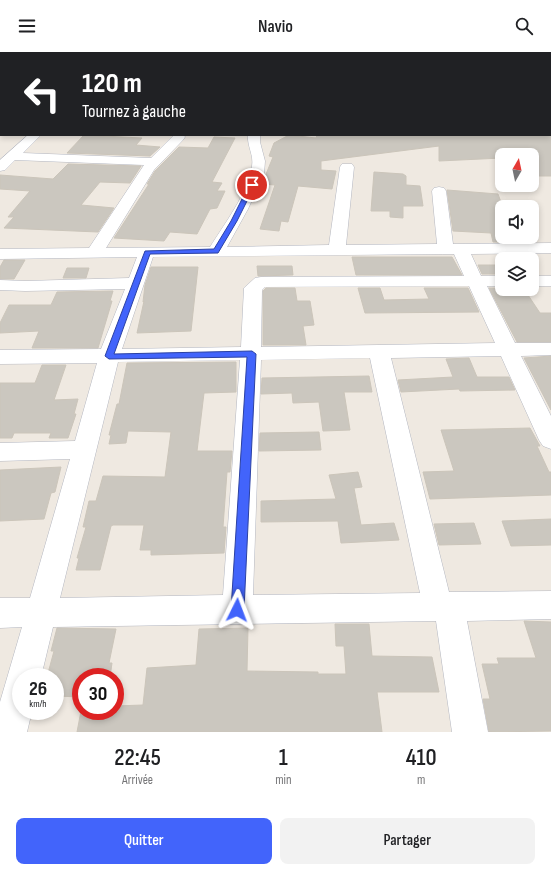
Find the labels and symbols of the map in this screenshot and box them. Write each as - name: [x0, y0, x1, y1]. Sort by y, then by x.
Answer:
- north arrow: [495, 148, 539, 192]
- pin: [235, 168, 269, 202]
- position arrow: [216, 589, 258, 631]
- speed limit sign: 30: [72, 668, 124, 720]

